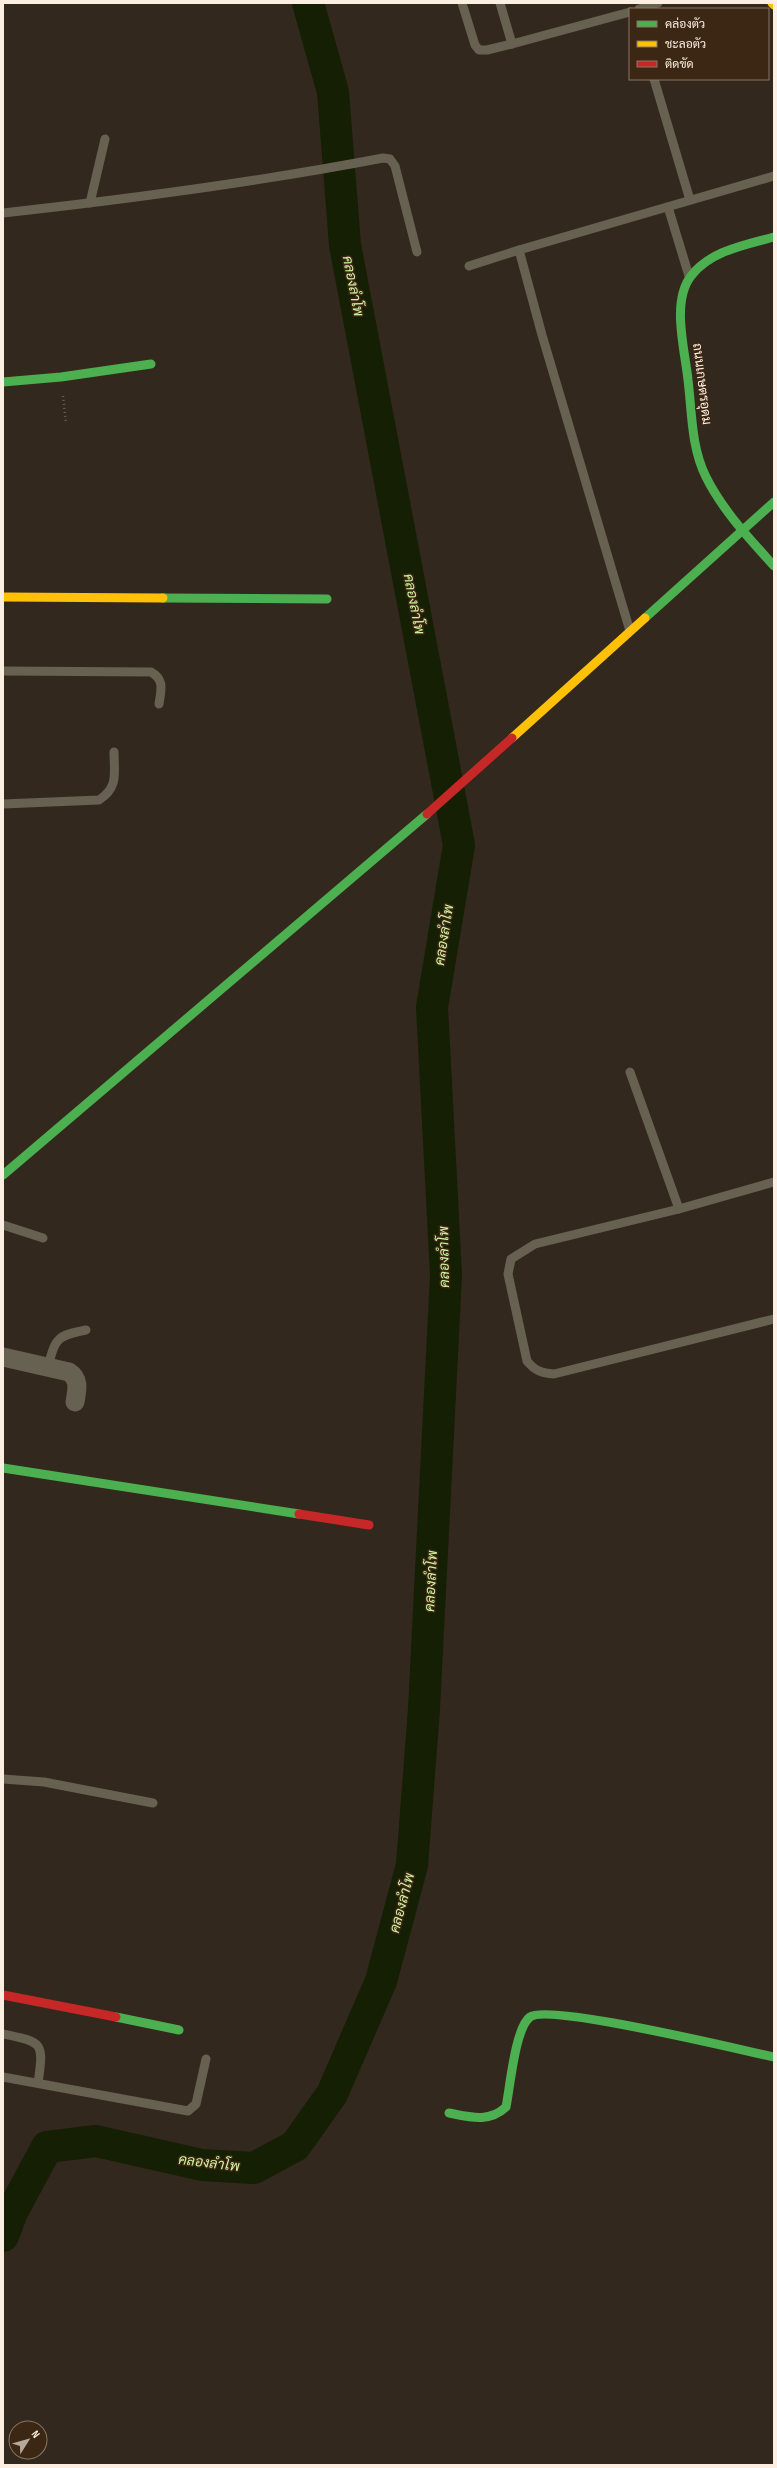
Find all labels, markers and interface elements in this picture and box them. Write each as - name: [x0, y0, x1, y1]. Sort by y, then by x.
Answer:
- legend: [629, 8, 769, 80]
- text: คล่องตัว: [665, 17, 705, 32]
- text: ชะลอตัว: [665, 37, 706, 52]
- text: ติดขัด: [665, 57, 694, 72]
- water label: คลองลำโพ: [339, 254, 367, 318]
- street label: ถนนเกษตรอุดม: [688, 342, 715, 426]
- water label: คลองลำโพ: [400, 572, 428, 636]
- water label: คลองลำโพ: [431, 903, 457, 967]
- water label: คลองลำโพ: [435, 1226, 453, 1288]
- water label: คลองลำโพ: [421, 1550, 441, 1612]
- water label: คลองลำโพ: [386, 1871, 418, 1935]
- water label: คลองลำโพ: [177, 2151, 241, 2175]
- north arrow: [8, 2420, 48, 2460]
- text: N: [29, 2428, 43, 2441]

